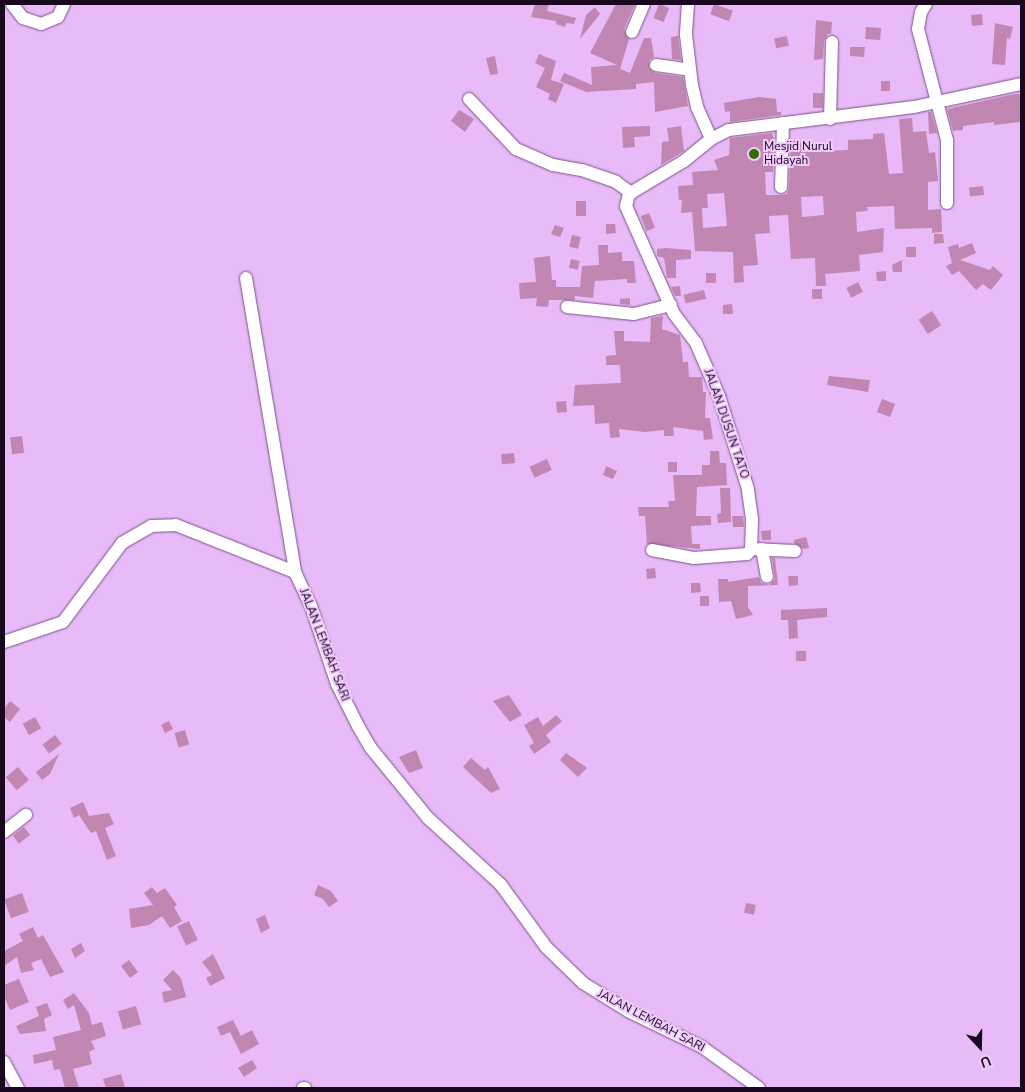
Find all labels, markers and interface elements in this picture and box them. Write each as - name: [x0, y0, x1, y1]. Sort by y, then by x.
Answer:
- place label: Mesjid Nurul Hidayah: [764, 140, 832, 168]
- marker: Mesjid Nurul Hidayah: [748, 148, 760, 160]
- street label: JALAN DUSUN TATO: [700, 367, 752, 481]
- street label: JALAN LEMBAH SARI: [296, 587, 352, 703]
- street label: JALAN LEMBAH SARI: [595, 987, 707, 1055]
- north arrow: [955, 1022, 1005, 1072]
- text: U: [977, 1051, 994, 1072]

